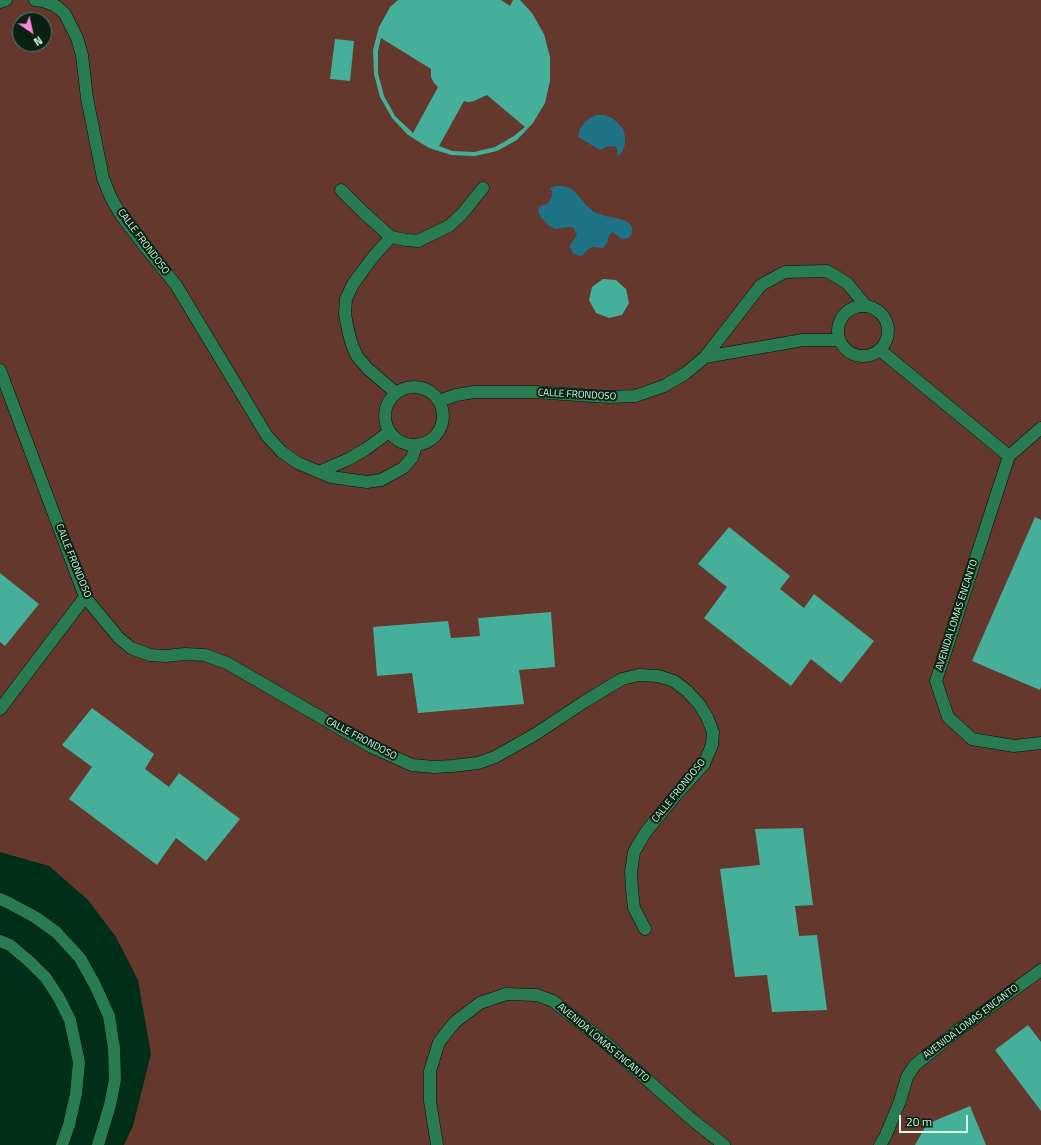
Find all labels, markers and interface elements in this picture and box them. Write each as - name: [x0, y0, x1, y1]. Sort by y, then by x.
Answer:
- north arrow: [12, 12, 52, 52]
- text: N: [31, 32, 46, 50]
- street label: CALLE FRONDOSO: [115, 207, 171, 277]
- street label: CALLE FRONDOSO: [537, 387, 617, 403]
- street label: CALLE FRONDOSO: [53, 522, 93, 600]
- street label: AVENIDA LOMAS ENCANTO: [933, 558, 981, 672]
- street label: CALLE FRONDOSO: [324, 715, 398, 763]
- street label: CALLE FRONDOSO: [650, 757, 708, 825]
- street label: AVENIDA LOMAS ENCANTO: [921, 982, 1021, 1062]
- street label: AVENIDA LOMAS ENCANTO: [555, 1001, 651, 1085]
- scale bar: [901, 1107, 970, 1133]
- text: 20 m: [906, 1112, 932, 1131]

